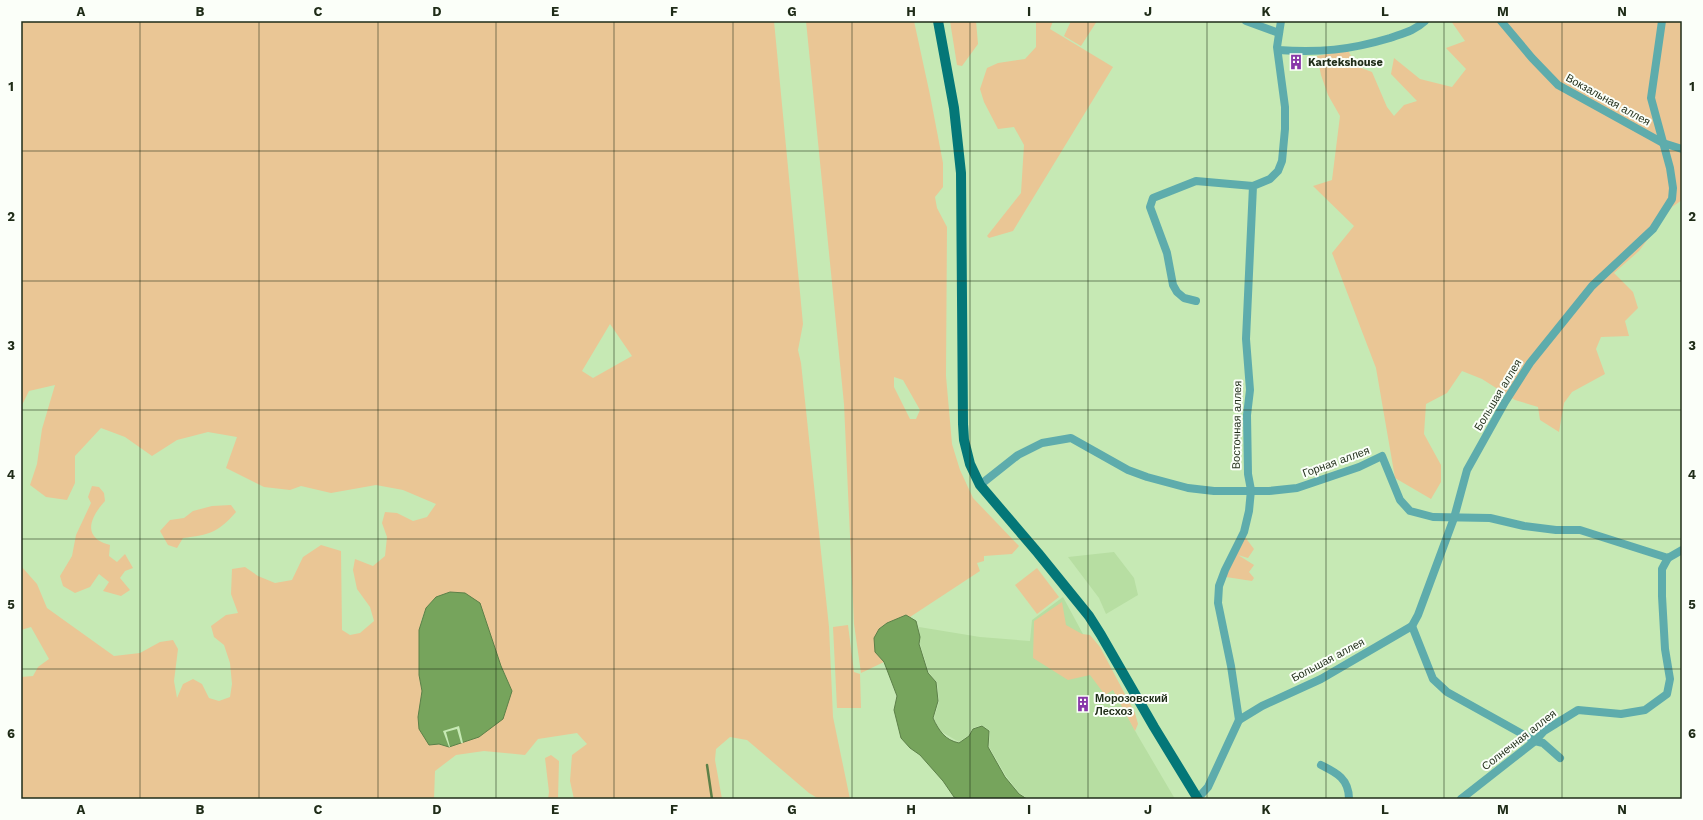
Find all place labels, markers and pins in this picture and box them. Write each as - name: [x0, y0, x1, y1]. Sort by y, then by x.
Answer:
- building icon: Kartekshouse: [1287, 53, 1305, 71]
- place label: Kartekshouse: [1308, 56, 1383, 69]
- place label: Морозовский Лесхоз: [1095, 692, 1168, 718]
- building icon: Морозовский Лесхоз: [1074, 695, 1092, 713]

